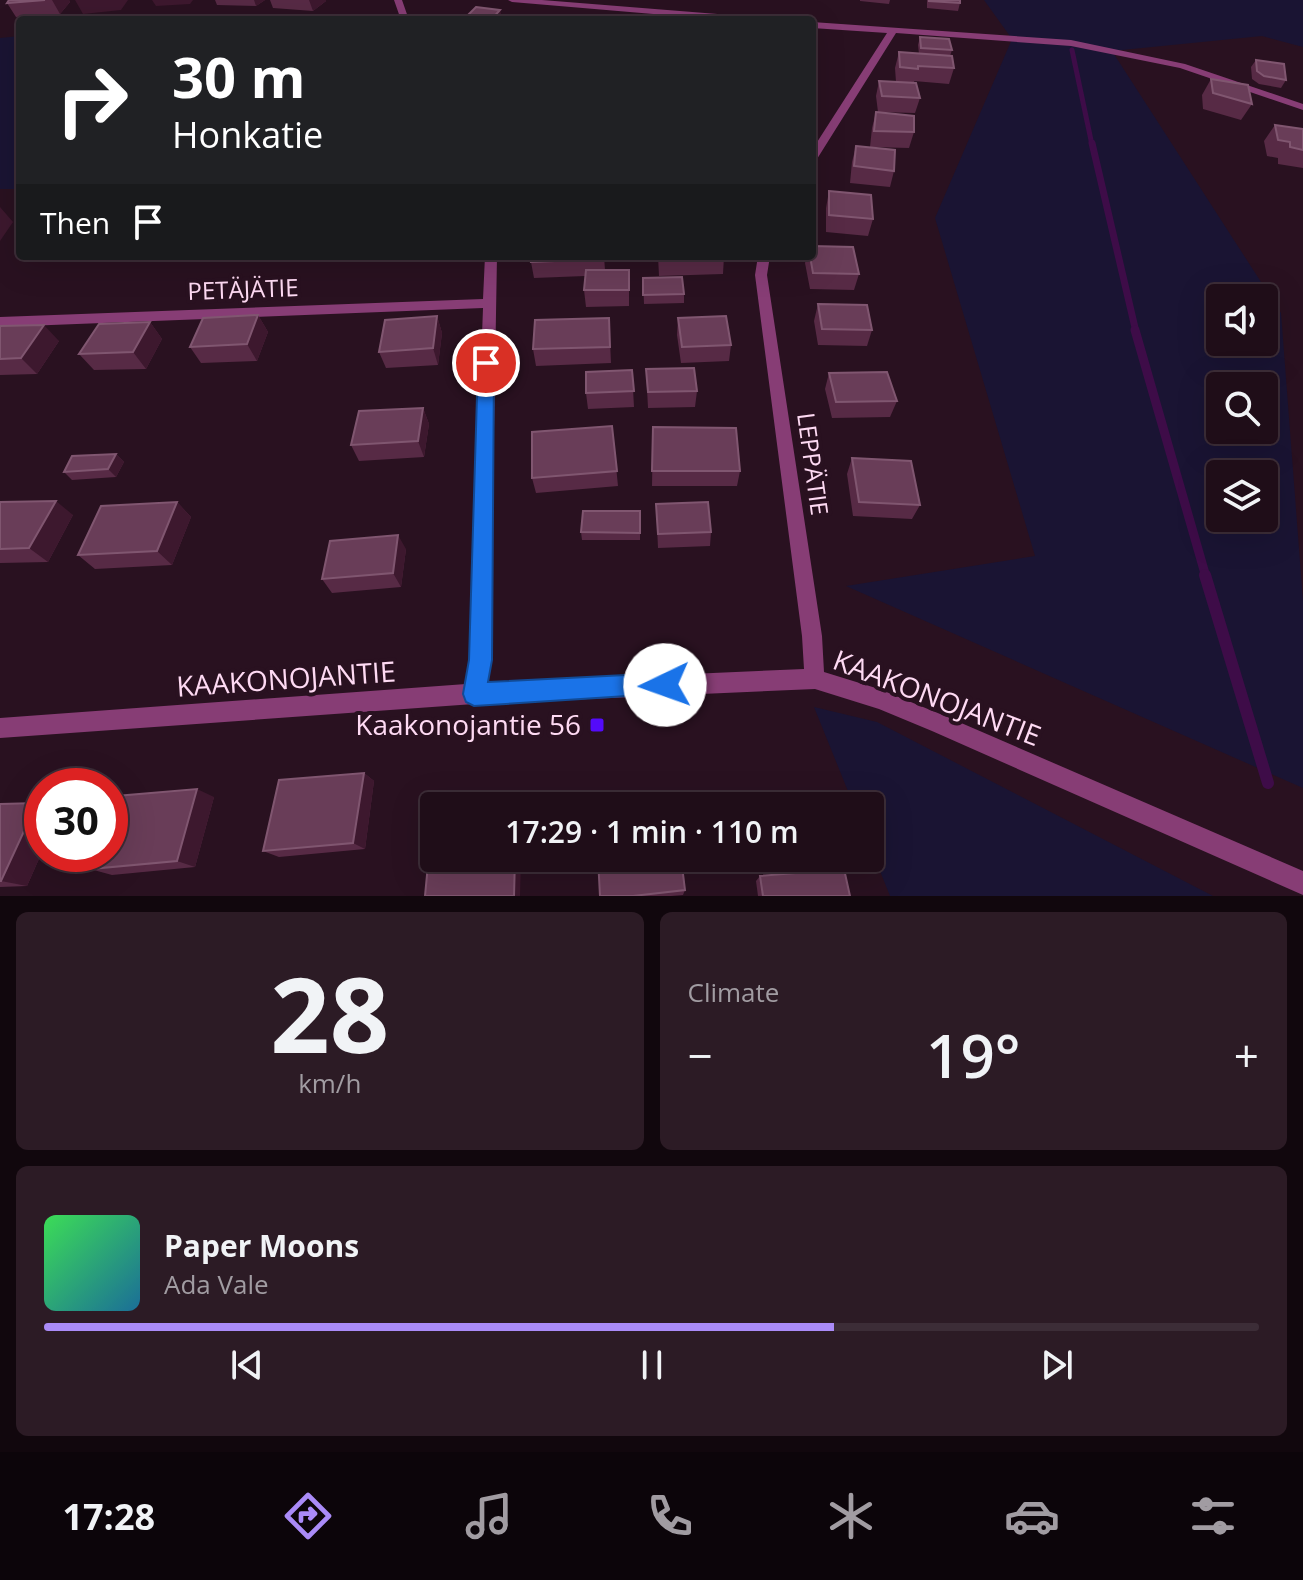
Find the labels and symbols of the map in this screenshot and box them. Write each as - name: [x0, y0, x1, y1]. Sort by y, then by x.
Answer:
- street label: PETÄJÄTIE: [187, 270, 299, 307]
- pin: [452, 329, 520, 397]
- street label: LEPPÄTIE: [790, 410, 837, 517]
- street label: KAAKONOJANTIE: [828, 640, 1047, 754]
- position arrow: [623, 643, 707, 727]
- street label: KAAKONOJANTIE: [175, 651, 397, 705]
- place label: Kaakonojantie 56: [355, 705, 581, 743]
- marker: Kaakonojantie 56: [588, 716, 606, 734]
- speed limit sign: 30: [24, 768, 128, 872]

